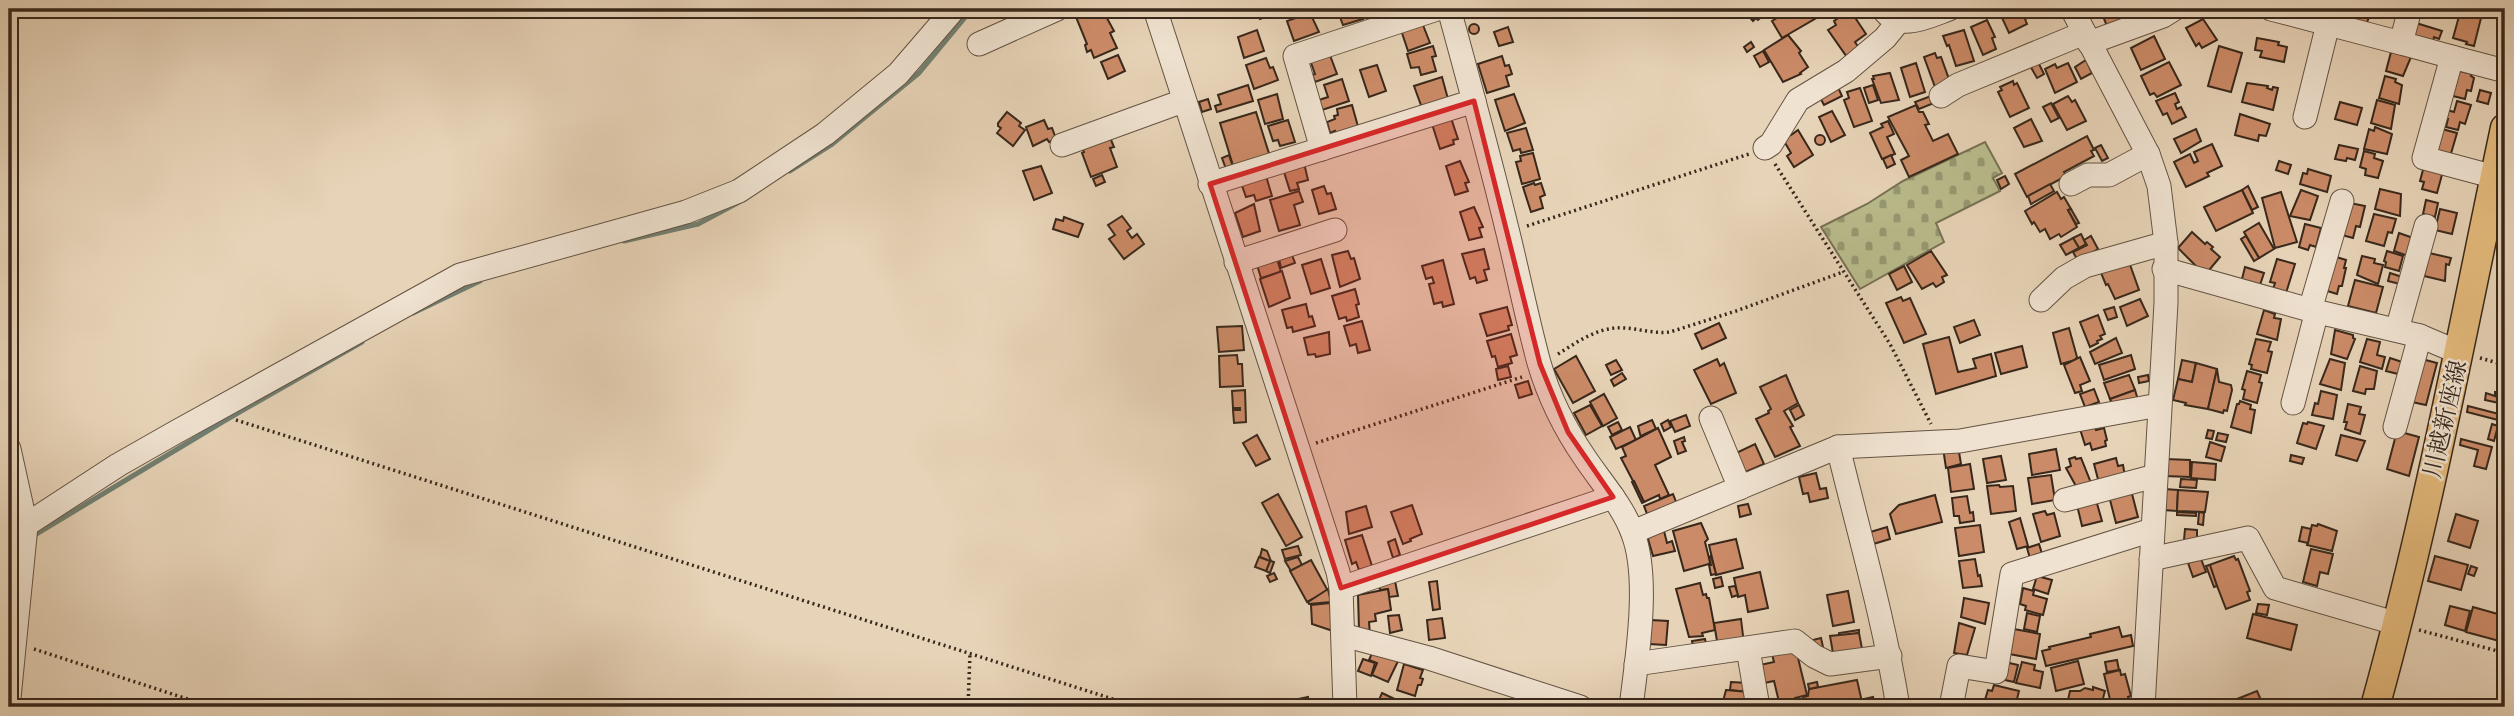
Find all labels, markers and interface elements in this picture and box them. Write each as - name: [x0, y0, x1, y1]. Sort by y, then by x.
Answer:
- street label: 川越新座線: [2416, 357, 2475, 481]

